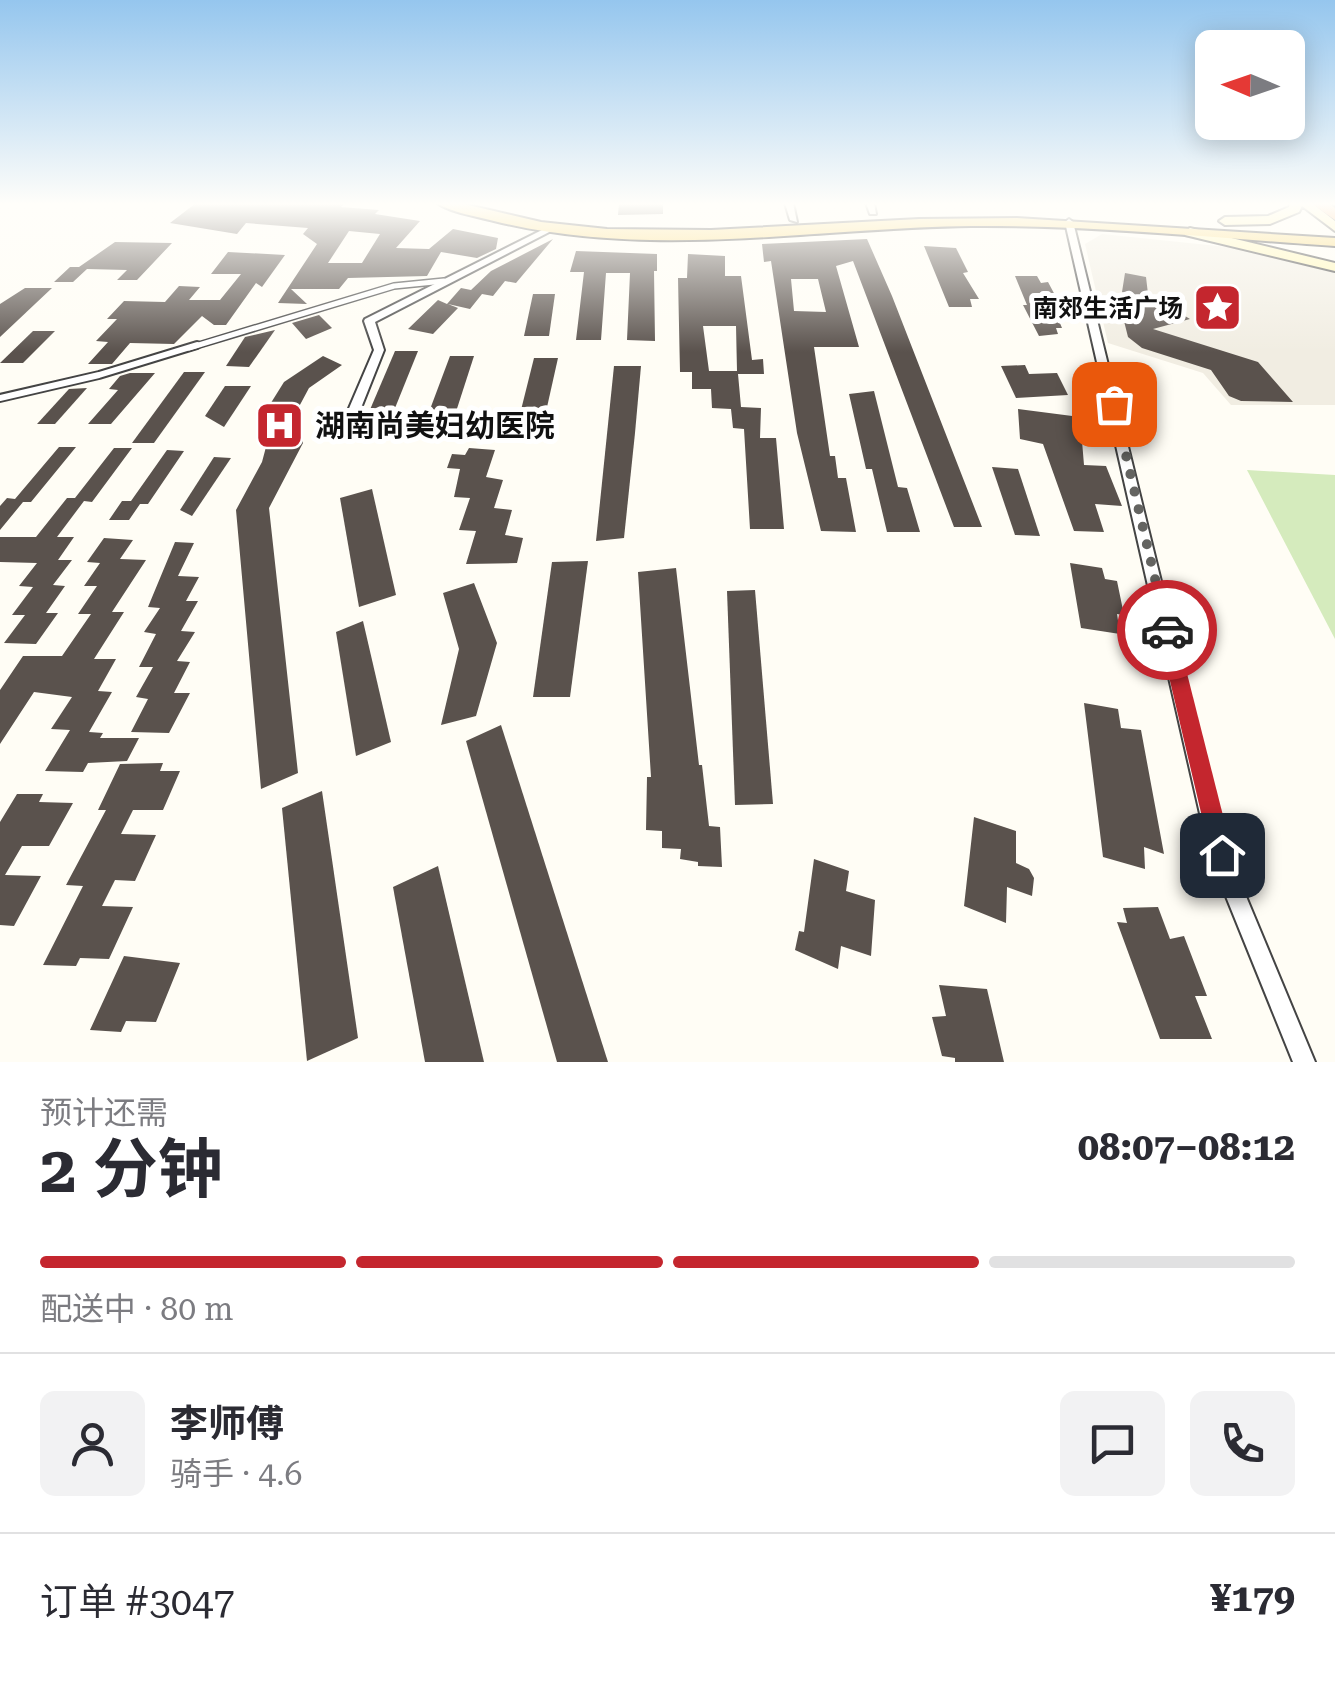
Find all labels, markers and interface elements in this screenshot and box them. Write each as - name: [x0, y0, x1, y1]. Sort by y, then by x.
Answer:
- north arrow: [1195, 30, 1305, 140]
- map controls: [1195, 30, 1305, 140]
- place icon: 南郊生活广场: [1192, 282, 1244, 334]
- place label: 南郊生活广场: [1033, 294, 1183, 323]
- pin: [1072, 362, 1157, 447]
- icon: bag: [1087, 377, 1142, 432]
- hospital icon: 湖南尚美妇幼医院: [254, 399, 306, 451]
- place label: 湖南尚美妇幼医院: [315, 408, 555, 443]
- courier: [1117, 580, 1217, 680]
- icon: car: [1140, 603, 1195, 658]
- pin: [1180, 813, 1265, 898]
- icon: home: [1195, 828, 1250, 883]
- text: 预计还需: [40, 1094, 168, 1132]
- text: 08:07–08:12: [1078, 1125, 1295, 1169]
- text: 2 分钟: [40, 1132, 223, 1208]
- text: 配送中 · 80 m: [40, 1290, 233, 1328]
- button: person: [40, 1391, 145, 1496]
- button: chat: [1060, 1391, 1165, 1496]
- button: phone: [1190, 1391, 1295, 1496]
- text: 李师傅: [170, 1402, 284, 1446]
- text: 骑手 · 4.6: [170, 1455, 302, 1493]
- text: ¥179: [1210, 1576, 1295, 1620]
- text: 订单 #3047: [40, 1580, 235, 1624]

